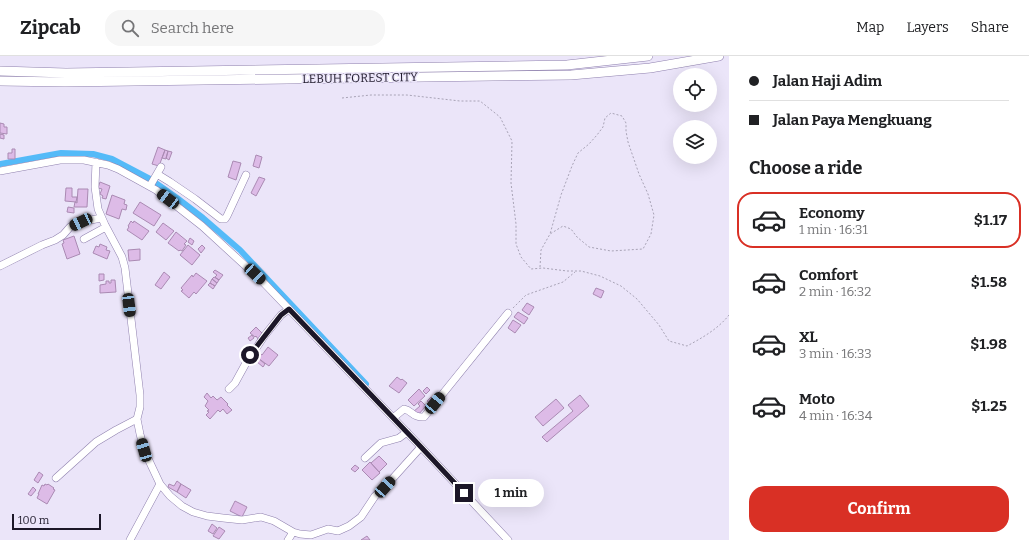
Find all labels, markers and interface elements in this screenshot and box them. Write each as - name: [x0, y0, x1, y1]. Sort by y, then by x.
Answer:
- search box: [105, 10, 385, 46]
- text: Zipcab: [20, 16, 81, 39]
- icon: search: [119, 17, 141, 39]
- text: Search here: [151, 19, 234, 37]
- text: Map: [856, 19, 884, 36]
- text: Layers: [906, 19, 949, 36]
- text: Share: [971, 19, 1009, 36]
- map controls: [673, 68, 717, 164]
- button: locate: [673, 68, 717, 112]
- street label: LEBUH FOREST CITY: [302, 70, 418, 86]
- text: Jalan Haji Adim: [773, 72, 882, 90]
- text: Jalan Paya Mengkuang: [773, 111, 932, 129]
- button: layers: [673, 120, 717, 164]
- text: Choose a ride: [749, 157, 862, 179]
- car: [155, 187, 181, 211]
- icon: car: [751, 202, 787, 238]
- text: Economy: [799, 204, 865, 222]
- car: [68, 211, 94, 233]
- text: $1.17: [974, 211, 1007, 229]
- text: 1 min · 16:31: [799, 222, 868, 237]
- car: [242, 261, 268, 287]
- icon: car: [751, 264, 787, 300]
- text: Comfort: [799, 266, 858, 284]
- text: $1.58: [971, 273, 1007, 291]
- text: 2 min · 16:32: [799, 284, 871, 299]
- car: [122, 292, 136, 318]
- icon: car: [751, 326, 787, 362]
- text: XL: [799, 328, 818, 346]
- text: $1.98: [970, 335, 1007, 353]
- route start: [241, 346, 259, 364]
- text: 3 min · 16:33: [799, 346, 872, 361]
- icon: car: [751, 388, 787, 424]
- car: [423, 390, 447, 416]
- text: Moto: [799, 390, 835, 408]
- text: $1.25: [971, 397, 1007, 415]
- text: 4 min · 16:34: [799, 408, 872, 423]
- car: [135, 437, 153, 463]
- car: [373, 474, 397, 500]
- callout: 1 min: [478, 479, 544, 507]
- route end: [455, 484, 473, 502]
- text: 1 min: [495, 485, 527, 500]
- button: Confirm: [749, 486, 1009, 532]
- scale bar: [12, 512, 101, 531]
- text: 100 m: [18, 514, 49, 527]

